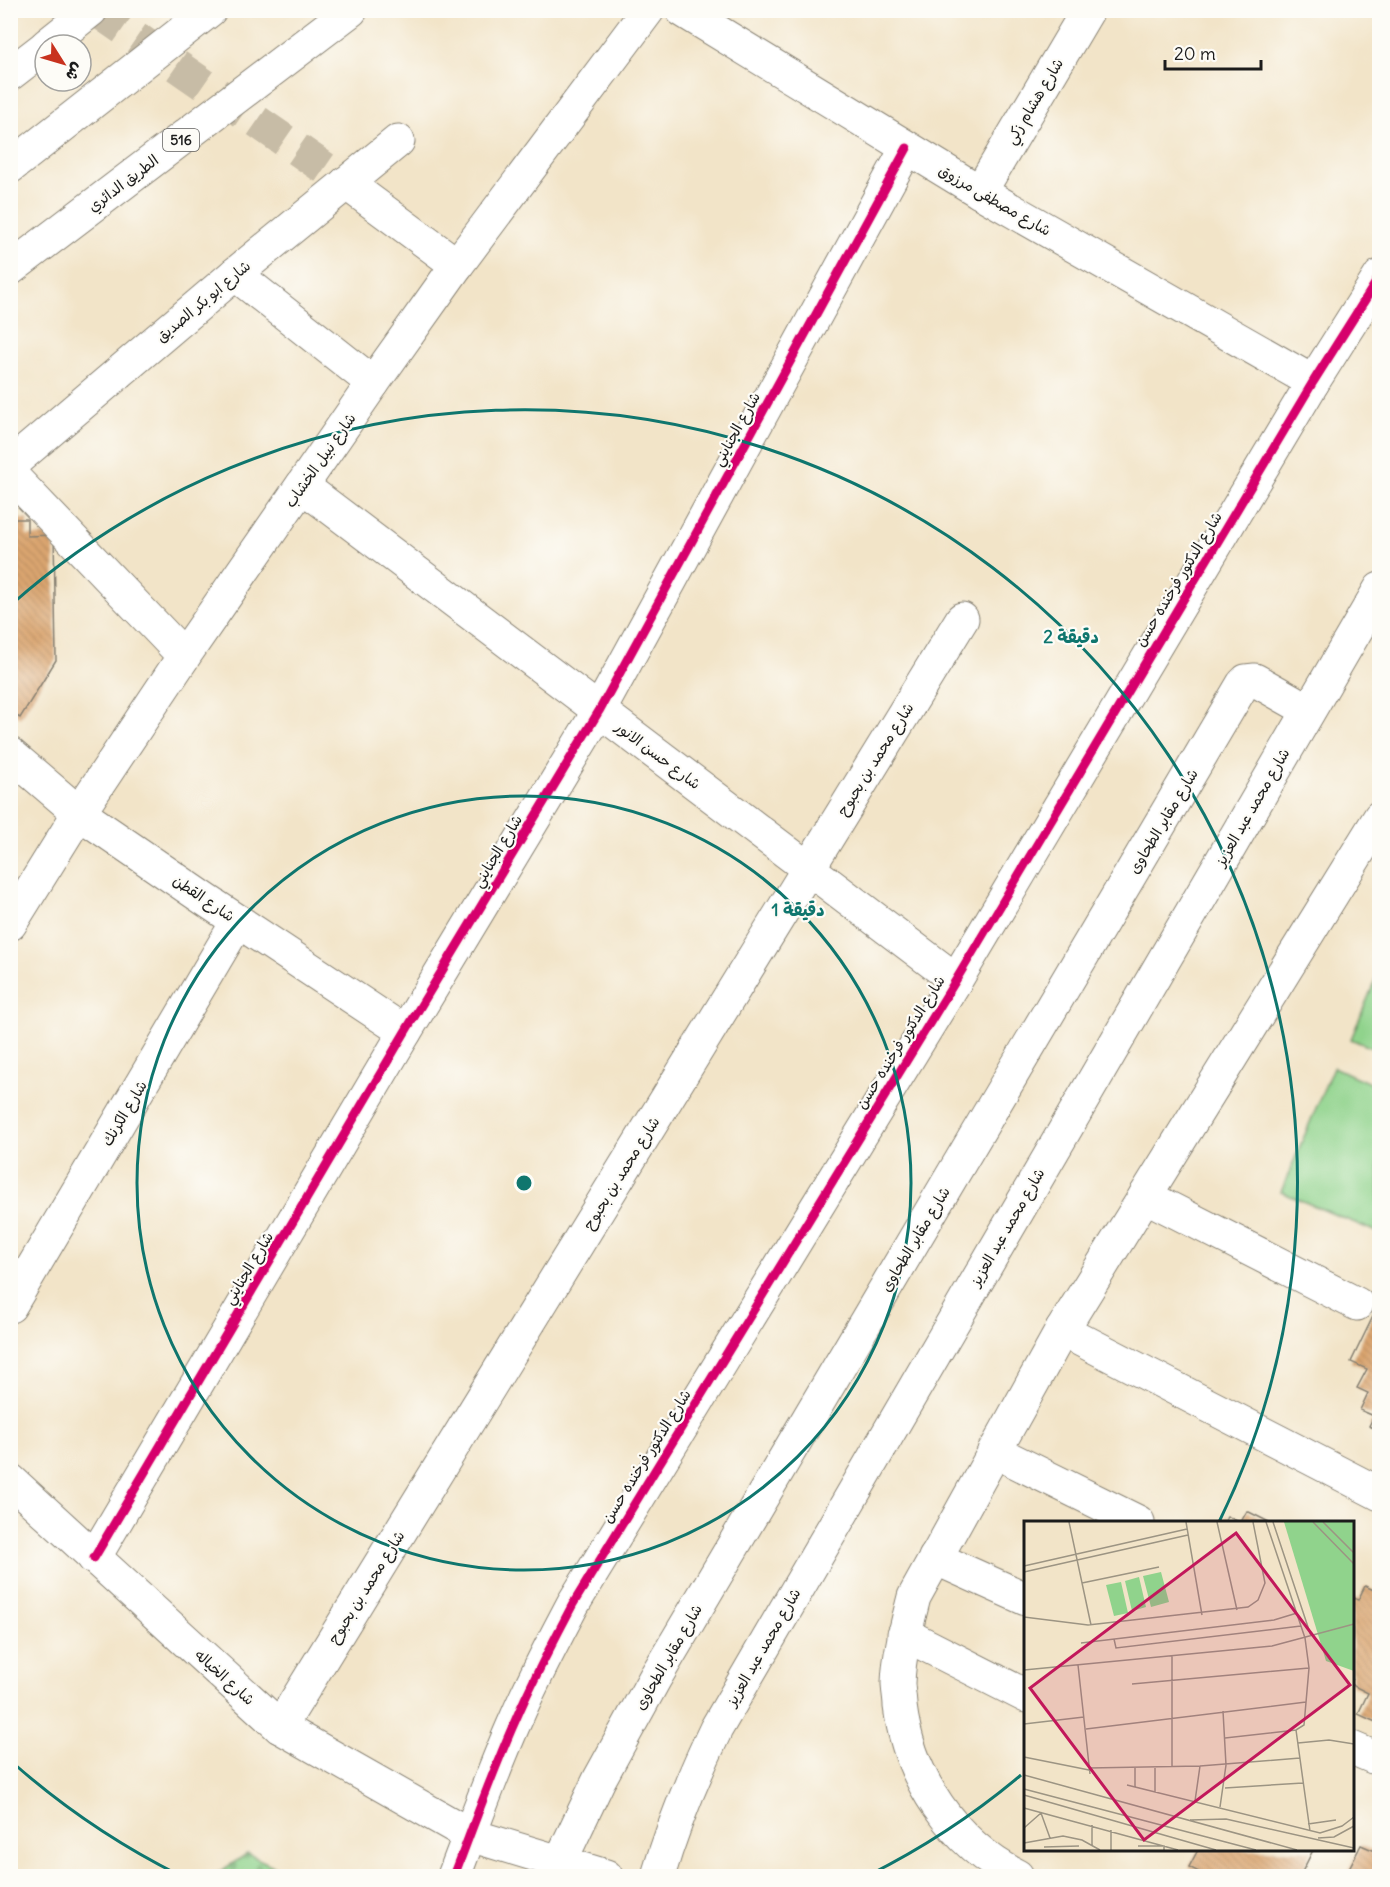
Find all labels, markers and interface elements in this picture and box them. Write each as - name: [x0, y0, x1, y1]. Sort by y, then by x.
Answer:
- north arrow: [33, 33, 93, 93]
- scale bar: [1165, 33, 1261, 71]
- text: 20 m: [1174, 42, 1216, 65]
- street label: شارع هشام زكي: [1001, 54, 1071, 150]
- text: ش: [62, 59, 88, 85]
- road number: 516: [163, 129, 199, 151]
- street label: الطريق الدائري: [84, 150, 163, 217]
- street label: شارع مصطفى مرزوق: [935, 160, 1055, 241]
- street label: شارع ابو بكر الصديق: [152, 256, 255, 347]
- street label: شارع الجنايني: [708, 389, 768, 471]
- street label: شارع نبيل الخشاب: [280, 409, 360, 512]
- street label: شارع الدكتور فرخنده حسن: [1130, 508, 1227, 650]
- text: 2 دقيقة: [1043, 625, 1099, 648]
- street label: شارع محمد بن بحبوح: [833, 699, 918, 820]
- street label: شارع حسن الانور: [610, 716, 704, 794]
- street label: شارع محمد عبد العزيز: [1209, 745, 1294, 872]
- street label: شارع مقابر الطحاوى: [1124, 765, 1203, 877]
- street label: شارع الجنايني: [468, 811, 530, 893]
- street label: شارع القطن: [169, 870, 239, 926]
- text: 1 دقيقة: [772, 898, 824, 921]
- street label: شارع الدكتور فرخنده حسن: [851, 972, 950, 1113]
- street label: شارع الكرنك: [97, 1077, 152, 1150]
- street label: شارع محمد بن بحبوح: [579, 1113, 664, 1234]
- street label: شارع محمد عبد العزيز: [964, 1165, 1049, 1292]
- centre of rings: [514, 1173, 534, 1193]
- street label: شارع مقابر الطحاوى: [876, 1183, 955, 1295]
- street label: شارع الجنايني: [219, 1228, 281, 1310]
- street label: شارع الدكتور فرخنده حسن: [597, 1386, 696, 1527]
- inset map: [1024, 1521, 1354, 1851]
- street label: شارع محمد بن بحبوح: [324, 1527, 409, 1648]
- street label: شارع محمد عبد العزيز: [720, 1585, 805, 1712]
- street label: شارع مقابر الطحاوى: [630, 1601, 707, 1714]
- street label: شارع الخياله: [190, 1645, 259, 1710]

